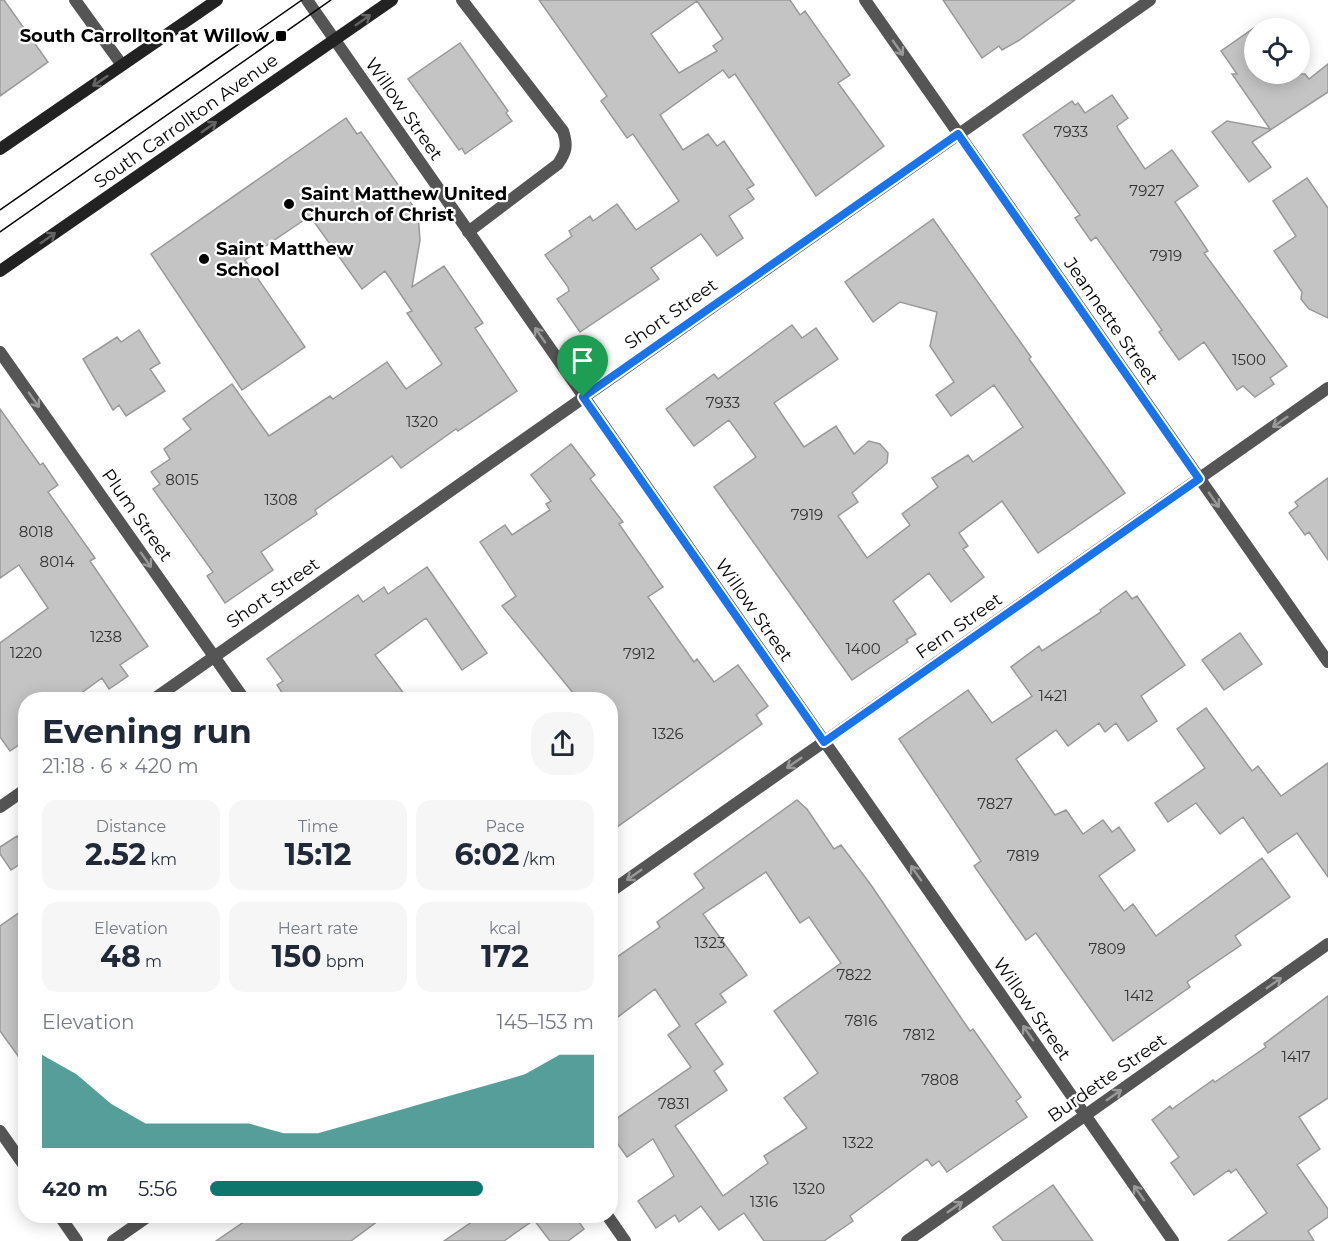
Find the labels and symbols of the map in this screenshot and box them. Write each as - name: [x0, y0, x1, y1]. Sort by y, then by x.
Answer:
- one-way arrow: [355, 14, 371, 26]
- place label: South Carrollton at Willow: [20, 25, 269, 47]
- marker: South Carrollton at Willow: [274, 29, 288, 43]
- one-way arrow: [892, 39, 904, 56]
- street label: South Carrollton Avenue: [90, 49, 282, 193]
- street label: Willow Street: [361, 53, 447, 165]
- one-way arrow: [92, 75, 109, 87]
- one-way arrow: [200, 121, 217, 133]
- house number: 7933: [1054, 122, 1088, 141]
- house number: 7927: [1129, 181, 1165, 200]
- place label: Saint Matthew United Church of Christ: [301, 183, 507, 226]
- marker: Saint Matthew United Church of Christ: [282, 197, 296, 211]
- one-way arrow: [40, 232, 56, 244]
- place label: Saint Matthew School: [216, 238, 354, 281]
- house number: 7919: [1150, 246, 1182, 265]
- marker: Saint Matthew School: [197, 252, 211, 266]
- street label: Jeannette Street: [1059, 253, 1163, 389]
- street label: Short Street: [620, 274, 722, 354]
- one-way arrow: [534, 327, 546, 343]
- pin: [557, 335, 608, 397]
- house number: 1500: [1232, 350, 1266, 369]
- one-way arrow: [28, 392, 40, 408]
- house number: 7933: [706, 393, 740, 412]
- house number: 1320: [406, 412, 438, 431]
- one-way arrow: [1273, 416, 1289, 428]
- street label: Plum Street: [97, 464, 177, 566]
- house number: 8015: [165, 470, 199, 489]
- house number: 1308: [264, 490, 298, 509]
- one-way arrow: [1208, 492, 1220, 508]
- house number: 7919: [791, 505, 823, 524]
- house number: 8018: [19, 522, 53, 541]
- one-way arrow: [140, 551, 152, 567]
- house number: 8014: [40, 552, 74, 571]
- street label: Short Street: [222, 553, 324, 633]
- street label: Willow Street: [711, 554, 797, 666]
- street label: Fern Street: [912, 588, 1006, 664]
- house number: 1238: [90, 627, 122, 646]
- house number: 1400: [845, 639, 881, 658]
- house number: 1220: [10, 643, 42, 662]
- house number: 7912: [623, 644, 655, 663]
- house number: 1421: [1038, 686, 1068, 705]
- house number: 1326: [652, 724, 684, 743]
- one-way arrow: [786, 757, 803, 769]
- house number: 7827: [977, 794, 1013, 813]
- house number: 7819: [1007, 846, 1039, 865]
- one-way arrow: [910, 866, 922, 882]
- one-way arrow: [627, 869, 643, 881]
- house number: 1323: [695, 933, 725, 952]
- house number: 7809: [1088, 939, 1126, 958]
- street label: Willow Street: [989, 953, 1075, 1065]
- house number: 7822: [836, 965, 872, 984]
- one-way arrow: [1265, 977, 1281, 989]
- house number: 1412: [1125, 986, 1153, 1005]
- house number: 7816: [845, 1011, 877, 1030]
- house number: 7812: [903, 1025, 935, 1044]
- one-way arrow: [1021, 1026, 1034, 1042]
- street label: Burdette Street: [1043, 1029, 1171, 1127]
- house number: 1417: [1281, 1047, 1311, 1066]
- house number: 7808: [921, 1070, 959, 1089]
- one-way arrow: [1105, 1089, 1122, 1101]
- house number: 7831: [658, 1094, 690, 1113]
- house number: 1322: [843, 1133, 873, 1152]
- house number: 1320: [793, 1179, 825, 1198]
- one-way arrow: [1133, 1185, 1145, 1202]
- house number: 1316: [750, 1192, 778, 1211]
- one-way arrow: [946, 1201, 962, 1213]

